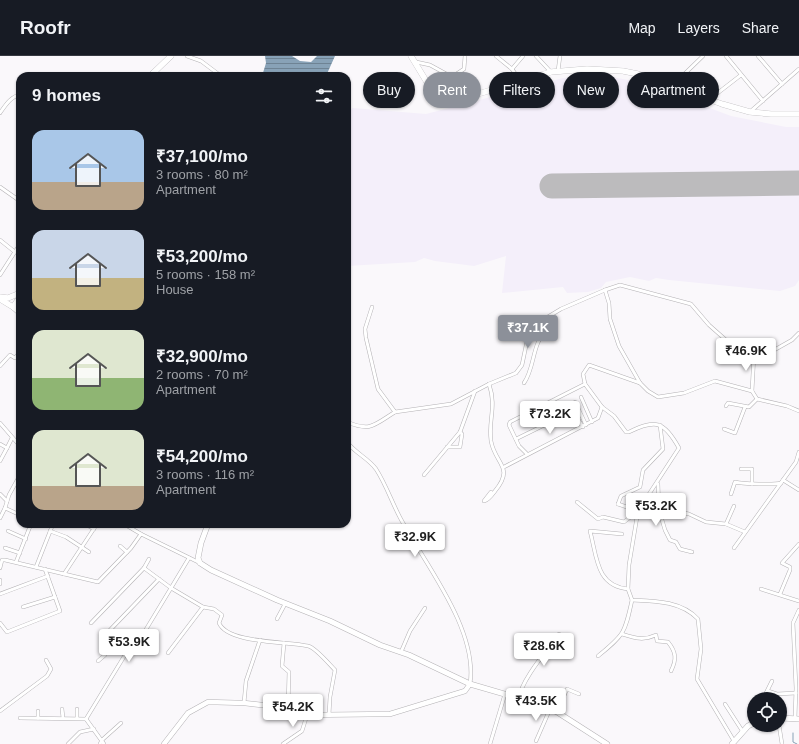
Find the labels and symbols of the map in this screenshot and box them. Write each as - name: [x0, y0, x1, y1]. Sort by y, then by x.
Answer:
- pin: ₹37.1K: [495, 315, 561, 349]
- pin: ₹46.9K: [713, 338, 779, 372]
- pin: ₹73.2K: [517, 401, 583, 435]
- pin: ₹53.2K: [623, 493, 689, 527]
- pin: ₹32.9K: [382, 524, 448, 558]
- pin: ₹53.9K: [96, 629, 162, 663]
- pin: ₹28.6K: [511, 633, 577, 667]
- pin: ₹43.5K: [503, 688, 569, 722]
- pin: ₹54.2K: [260, 694, 326, 728]

